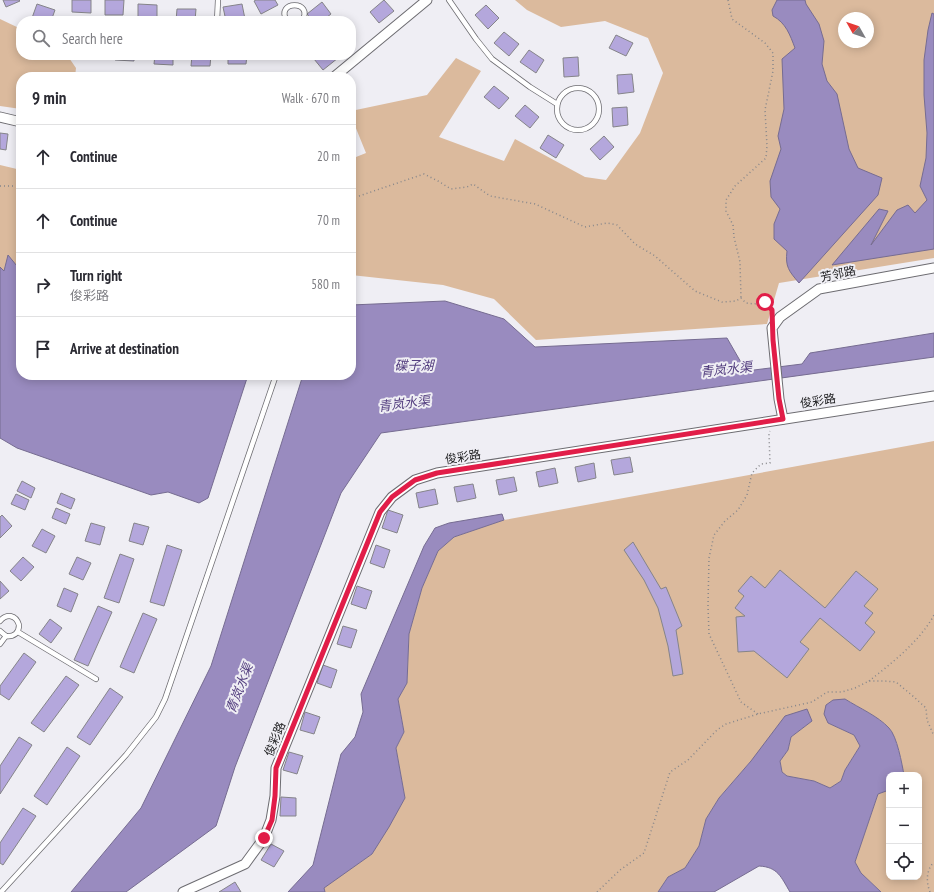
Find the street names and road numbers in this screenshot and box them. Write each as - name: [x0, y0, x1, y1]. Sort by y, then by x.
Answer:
- street label: 芳邻路: [819, 262, 857, 285]
- street label: 俊彩路: [799, 390, 837, 411]
- street label: 俊彩路: [444, 446, 482, 467]
- street label: 俊彩路: [261, 719, 288, 758]

